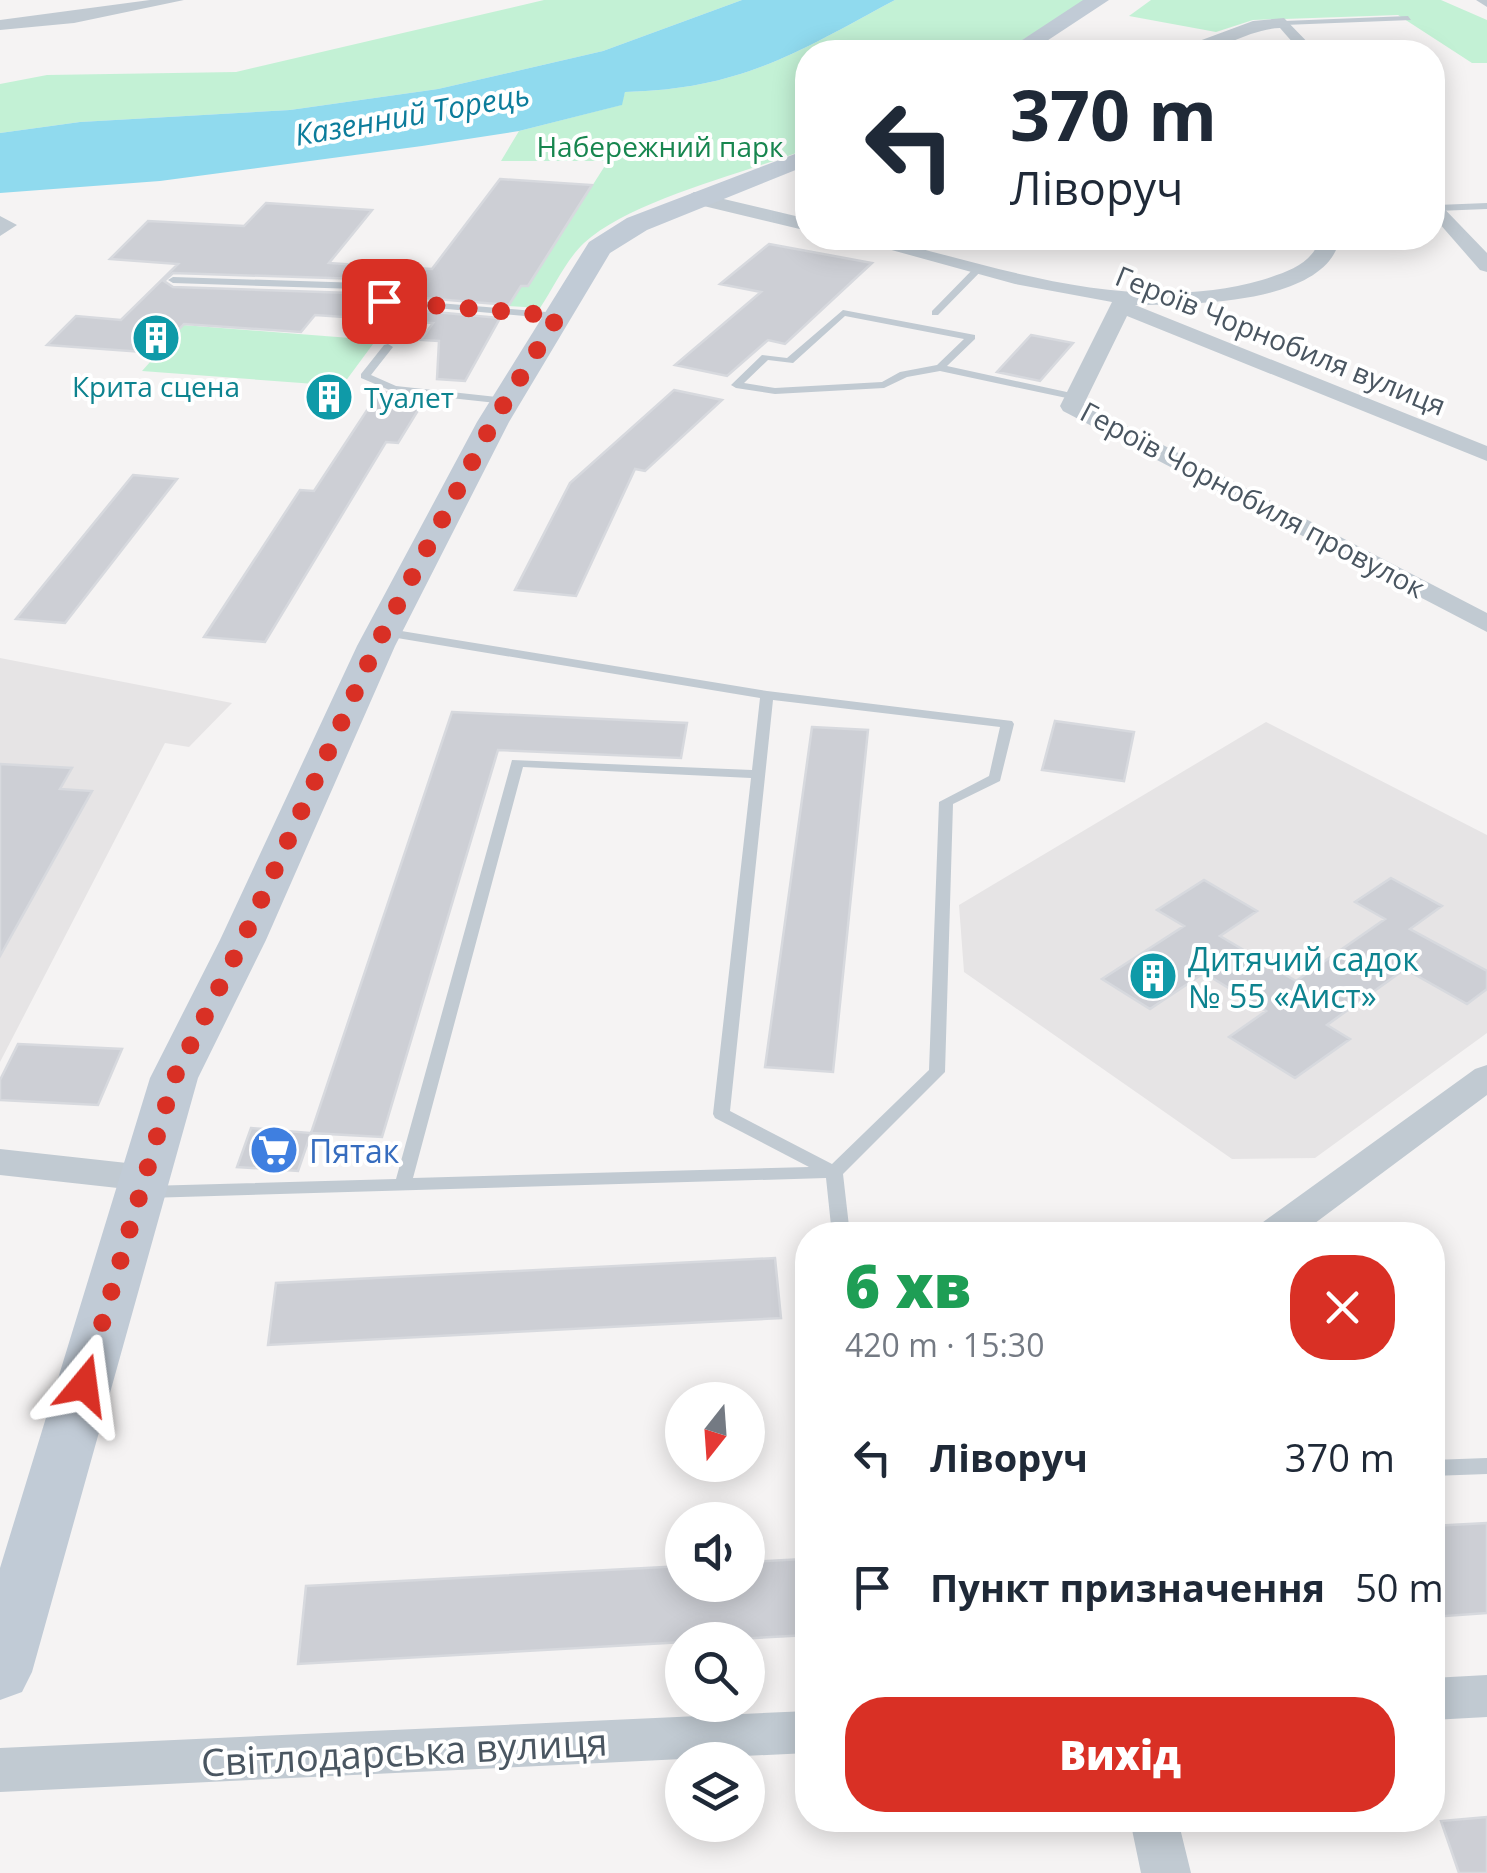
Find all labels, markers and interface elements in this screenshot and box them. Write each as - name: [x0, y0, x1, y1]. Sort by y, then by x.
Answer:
- text: 370 m: [1010, 66, 1217, 162]
- water label: Казенний Торець: [291, 73, 533, 155]
- icon: left: [845, 80, 975, 210]
- park label: Набережний парк: [536, 127, 784, 165]
- text: Ліворуч: [1010, 157, 1183, 218]
- street label: Героїв Чорнобиля вулиця: [1110, 256, 1452, 424]
- pin: [342, 259, 427, 344]
- icon: arrive: [357, 274, 412, 329]
- building icon: Крита сцена: [130, 312, 182, 364]
- place label: Крита сцена: [72, 367, 240, 405]
- building icon: Туалет: [303, 371, 355, 423]
- place label: Туалет: [364, 378, 454, 416]
- street label: Героїв Чорнобиля провулок: [1074, 392, 1432, 606]
- place label: Дитячий садок № 55 «Аист»: [1188, 937, 1419, 1017]
- building icon: Дитячий садок № 55 «Аист»: [1127, 950, 1179, 1002]
- supermarket icon: Пятак: [248, 1124, 300, 1176]
- place label: Пятак: [309, 1129, 400, 1172]
- text: 6 хв: [845, 1244, 971, 1326]
- button: close: [1290, 1255, 1395, 1360]
- text: 420 m · 15:30: [845, 1323, 1044, 1366]
- position arrow: [32, 1333, 136, 1437]
- north arrow: [665, 1382, 765, 1482]
- map controls: [665, 1382, 765, 1842]
- icon: left: [845, 1430, 900, 1485]
- text: Ліворуч: [930, 1431, 1088, 1483]
- text: 370 m: [1285, 1431, 1395, 1483]
- button: sound: [665, 1502, 765, 1602]
- icon: arrive: [845, 1560, 900, 1615]
- text: Пункт призначення: [930, 1561, 1325, 1613]
- text: 50 m: [1355, 1561, 1444, 1613]
- button: search: [665, 1622, 765, 1722]
- button: Вихід: [845, 1697, 1395, 1812]
- street label: Світлодарська вулиця: [199, 1714, 609, 1788]
- button: layers: [665, 1742, 765, 1842]

